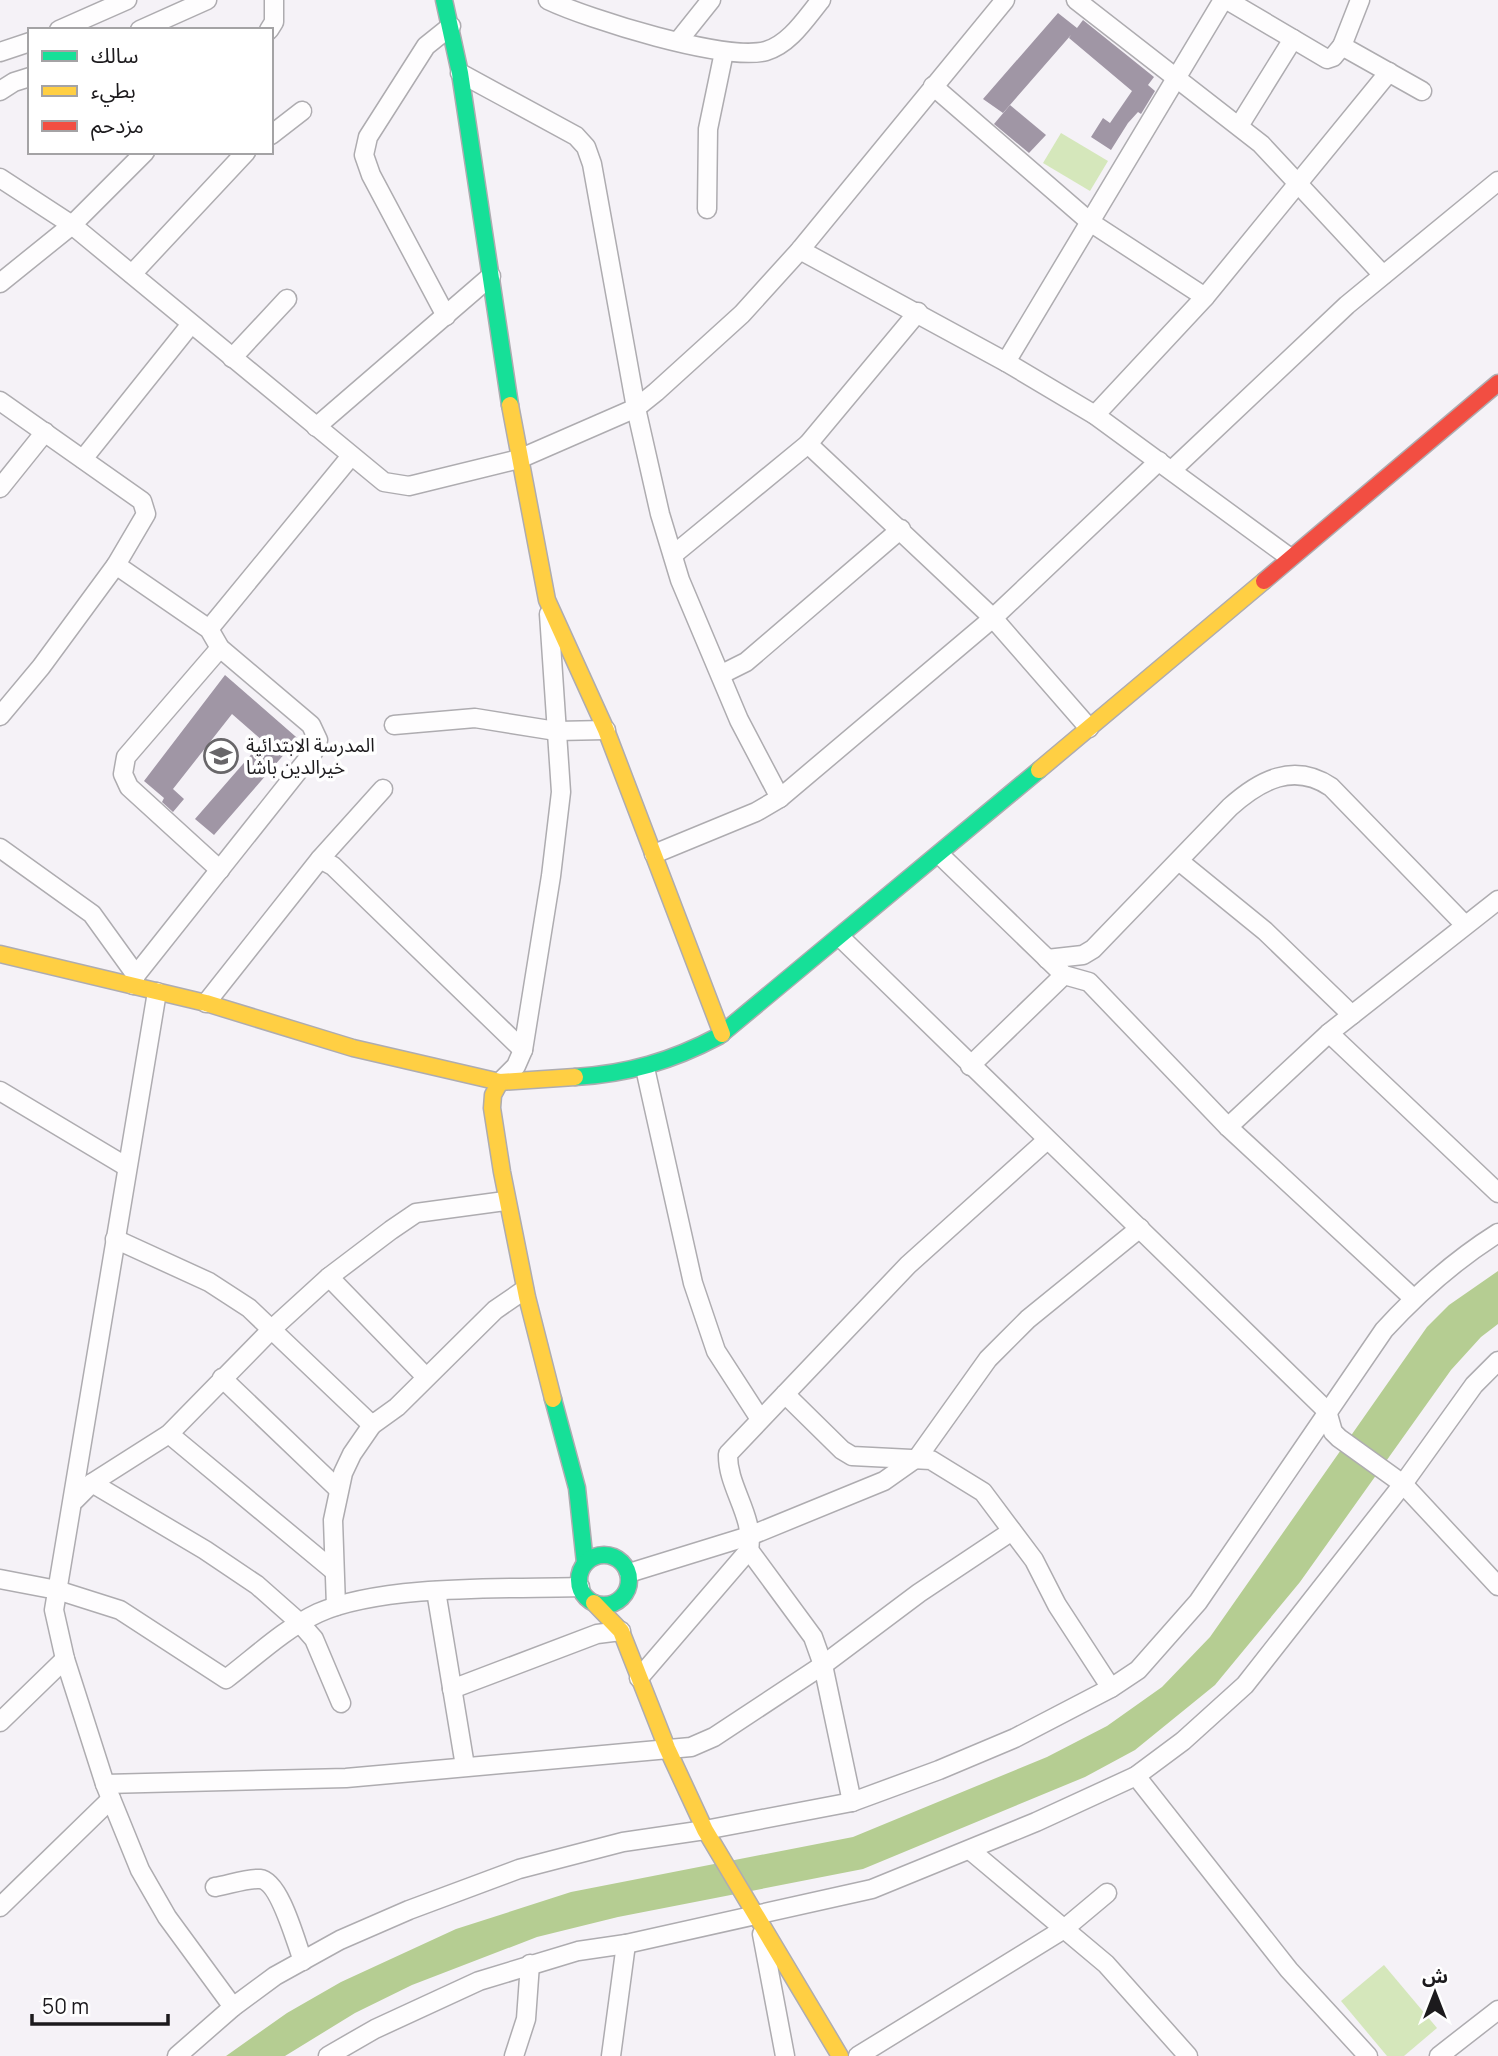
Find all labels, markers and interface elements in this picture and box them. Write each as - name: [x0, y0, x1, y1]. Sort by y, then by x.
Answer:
- legend: [28, 28, 273, 154]
- text: سالك: [91, 41, 138, 69]
- text: بطيء: [91, 76, 136, 107]
- text: مزدحم: [91, 111, 144, 141]
- place label: المدرسة الابتدائية خيرالدين باشا: [246, 732, 375, 780]
- school or university icon: المدرسة الابتدائية خيرالدين باشا: [202, 737, 240, 775]
- north arrow: [1400, 1958, 1470, 2028]
- text: ش: [1422, 1963, 1448, 1989]
- scale bar: [32, 1982, 168, 2026]
- text: 50 m: [42, 1992, 89, 2020]

